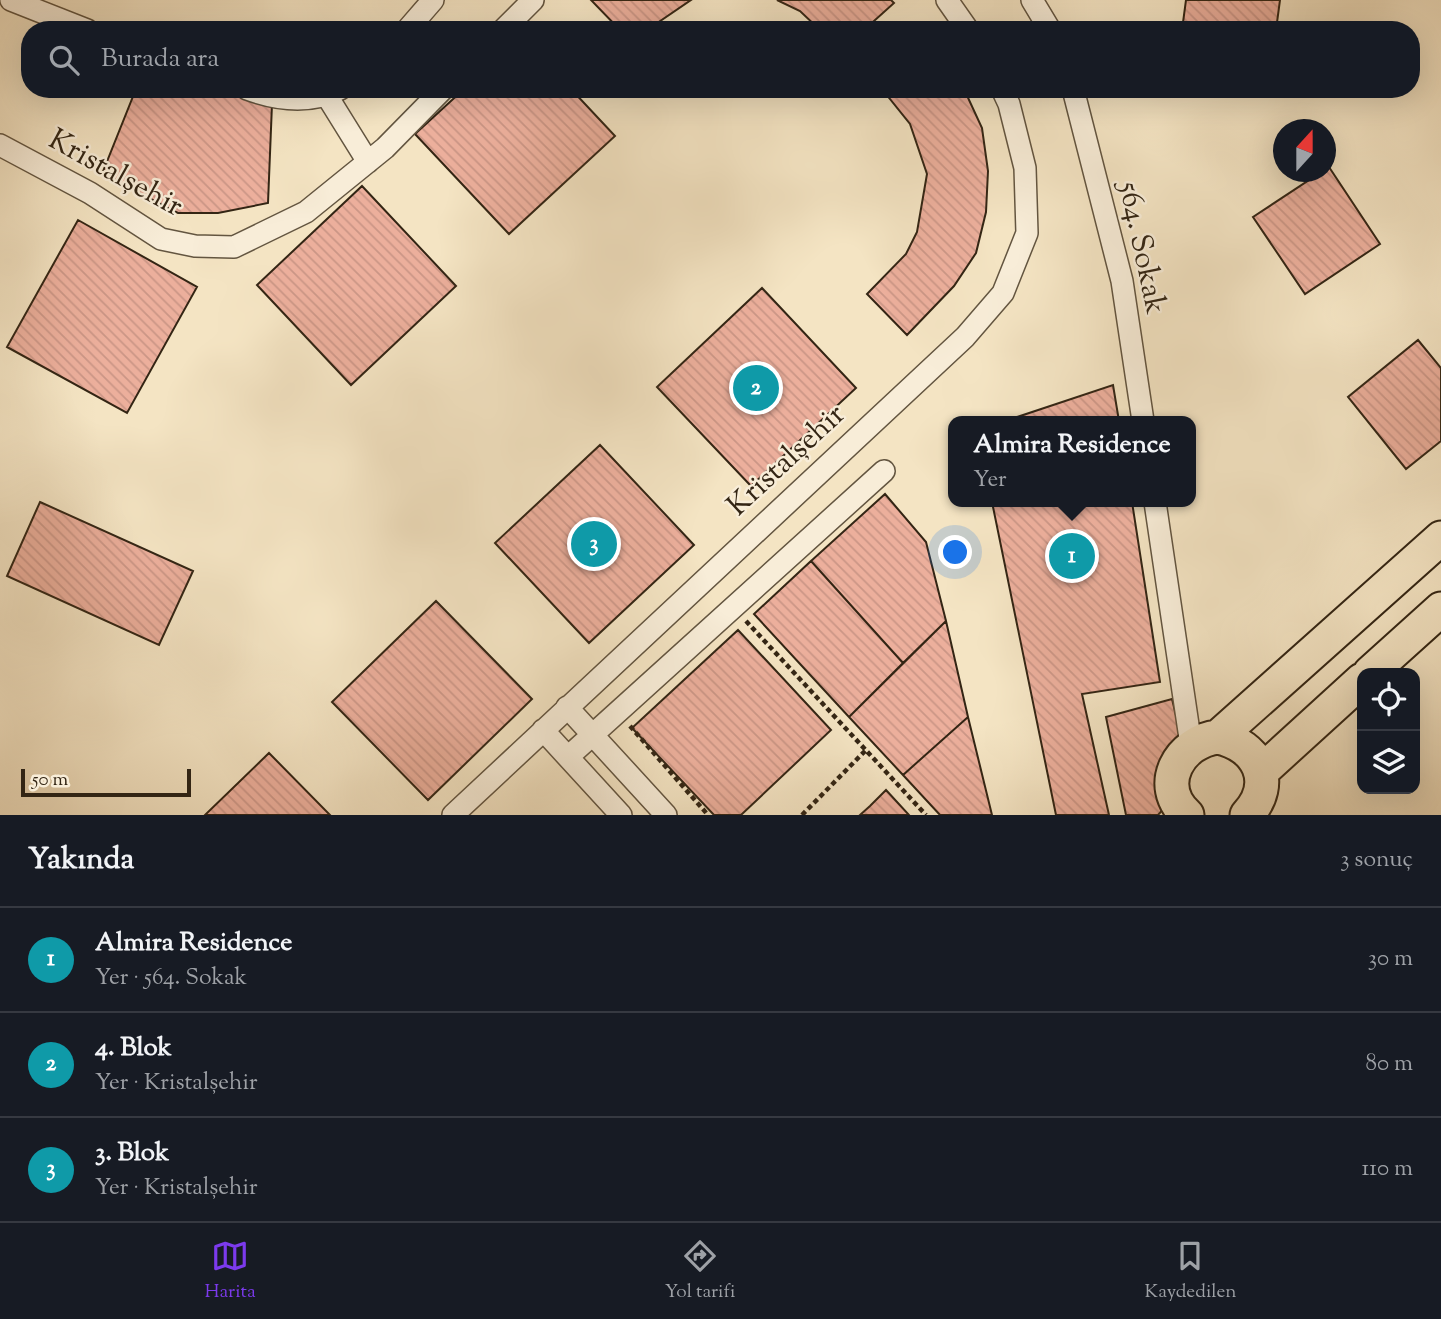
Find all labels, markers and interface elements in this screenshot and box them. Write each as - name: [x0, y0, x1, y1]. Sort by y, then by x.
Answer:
- search box: [21, 21, 1420, 98]
- icon: search: [45, 41, 83, 79]
- text: Burada ara: [101, 41, 219, 78]
- street label: Kristalşehir: [40, 119, 190, 229]
- north arrow: [1273, 119, 1336, 182]
- street label: 564. Sokak: [1106, 176, 1176, 318]
- pin: 2: [733, 362, 779, 414]
- street label: Kristalşehir: [718, 395, 856, 527]
- popup: [948, 416, 1196, 507]
- text: Almira Residence: [973, 427, 1171, 464]
- text: Yer: [973, 464, 1007, 497]
- pin: 3: [571, 518, 617, 570]
- pin: 1: [1049, 530, 1095, 582]
- your location: [938, 535, 972, 569]
- map controls: [1357, 668, 1420, 794]
- button: locate: [1357, 668, 1420, 731]
- button: layers: [1357, 731, 1420, 794]
- scale bar: [21, 766, 191, 798]
- text: 50 m: [32, 767, 68, 794]
- text: Yakında: [28, 839, 134, 882]
- text: 3 sonuç: [1340, 844, 1413, 877]
- text: Almira Residence: [95, 925, 292, 962]
- text: 1: [47, 943, 55, 976]
- text: 30 m: [1368, 943, 1413, 976]
- text: Yer · 564. Sokak: [95, 962, 247, 995]
- text: 4. Blok: [95, 1030, 172, 1067]
- text: 2: [46, 1048, 56, 1081]
- text: 80 m: [1365, 1048, 1413, 1081]
- text: Yer · Kristalşehir: [95, 1067, 258, 1100]
- text: 3. Blok: [95, 1135, 169, 1172]
- text: 3: [46, 1153, 56, 1186]
- text: 110 m: [1362, 1153, 1413, 1186]
- text: Yer · Kristalşehir: [95, 1172, 258, 1205]
- tab: Harita: [204, 1237, 256, 1306]
- tab: Yol tarifi: [665, 1237, 735, 1306]
- tab: Kaydedilen: [1144, 1237, 1237, 1306]

